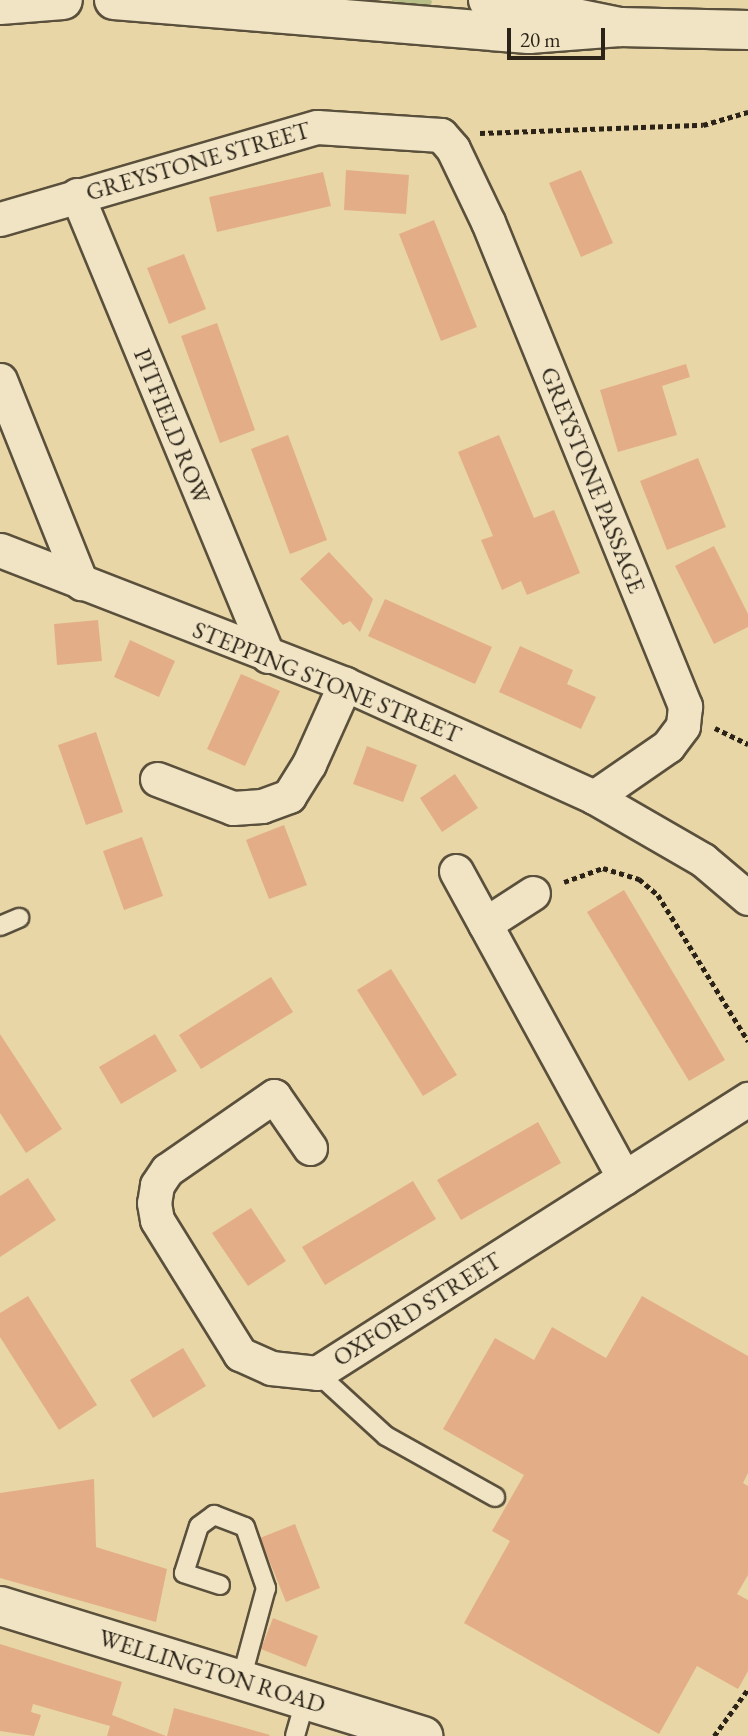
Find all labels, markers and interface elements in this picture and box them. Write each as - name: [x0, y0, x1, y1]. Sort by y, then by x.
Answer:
- scale bar: [510, 14, 608, 58]
- text: 20 m: [520, 26, 561, 53]
- street label: GREYSTONE STREET: [83, 115, 313, 207]
- street label: PITFIELD ROW: [128, 344, 216, 508]
- street label: GREYSTONE PASSAGE: [534, 363, 652, 597]
- street label: STEPPING STONE STREET: [189, 615, 465, 749]
- street label: OXFORD STREET: [328, 1246, 506, 1372]
- street label: WELLINGTON ROAD: [95, 1623, 329, 1719]

